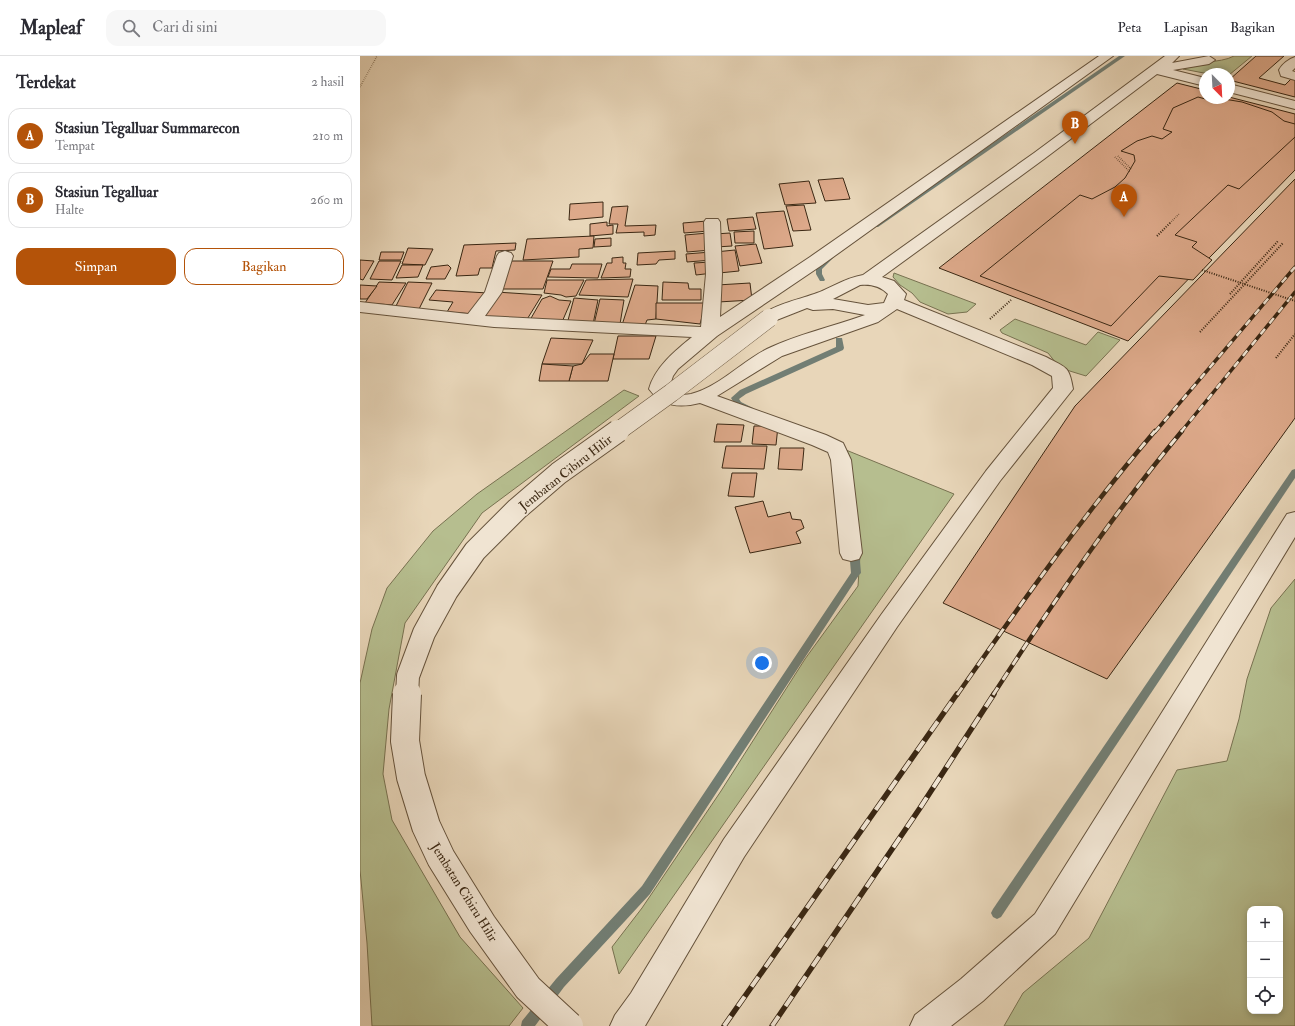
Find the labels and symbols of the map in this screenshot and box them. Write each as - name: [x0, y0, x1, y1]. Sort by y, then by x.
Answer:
- north arrow: [1199, 68, 1235, 104]
- pin: B: [1062, 111, 1088, 144]
- pin: A: [1111, 184, 1137, 217]
- street label: Jembatan Cibiru Hilir: [515, 431, 616, 515]
- your location: [752, 653, 772, 673]
- street label: Jembatan Cibiru Hilir: [427, 839, 501, 945]

